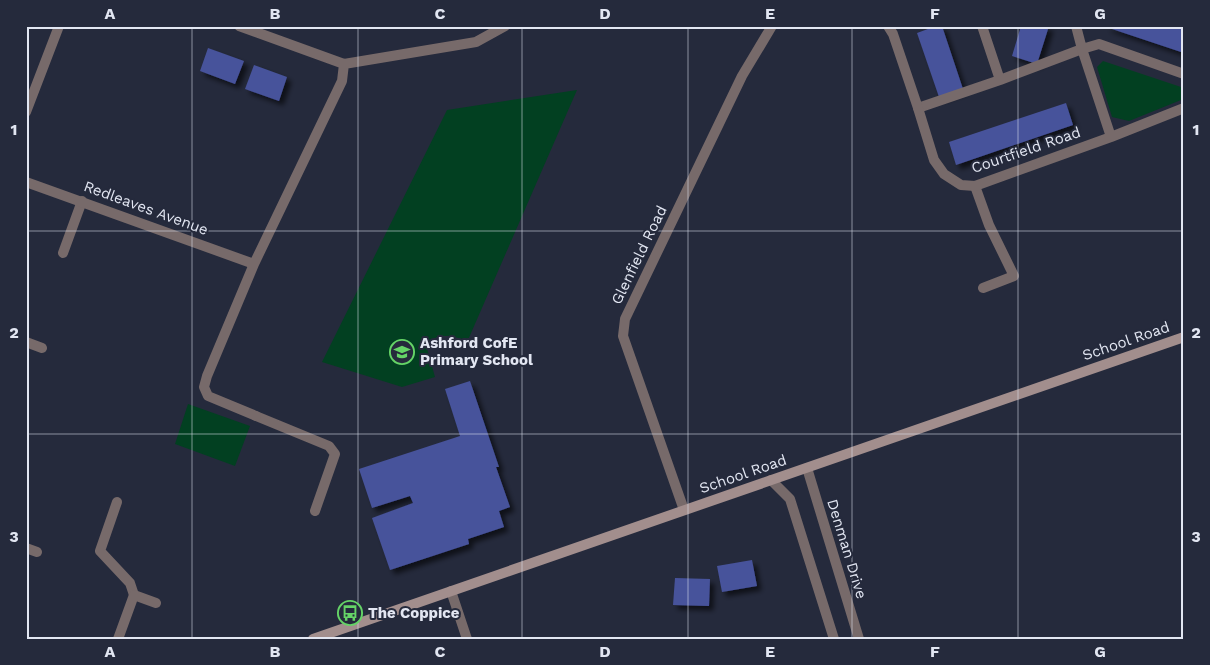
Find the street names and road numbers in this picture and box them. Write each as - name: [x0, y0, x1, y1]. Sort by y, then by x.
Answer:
- street label: Courtfield Road: [969, 123, 1083, 177]
- street label: Redleaves Avenue: [81, 177, 211, 239]
- street label: Glenfield Road: [607, 203, 671, 307]
- street label: School Road: [1080, 318, 1172, 364]
- street label: School Road: [697, 451, 789, 497]
- street label: Denman Drive: [823, 497, 871, 601]

